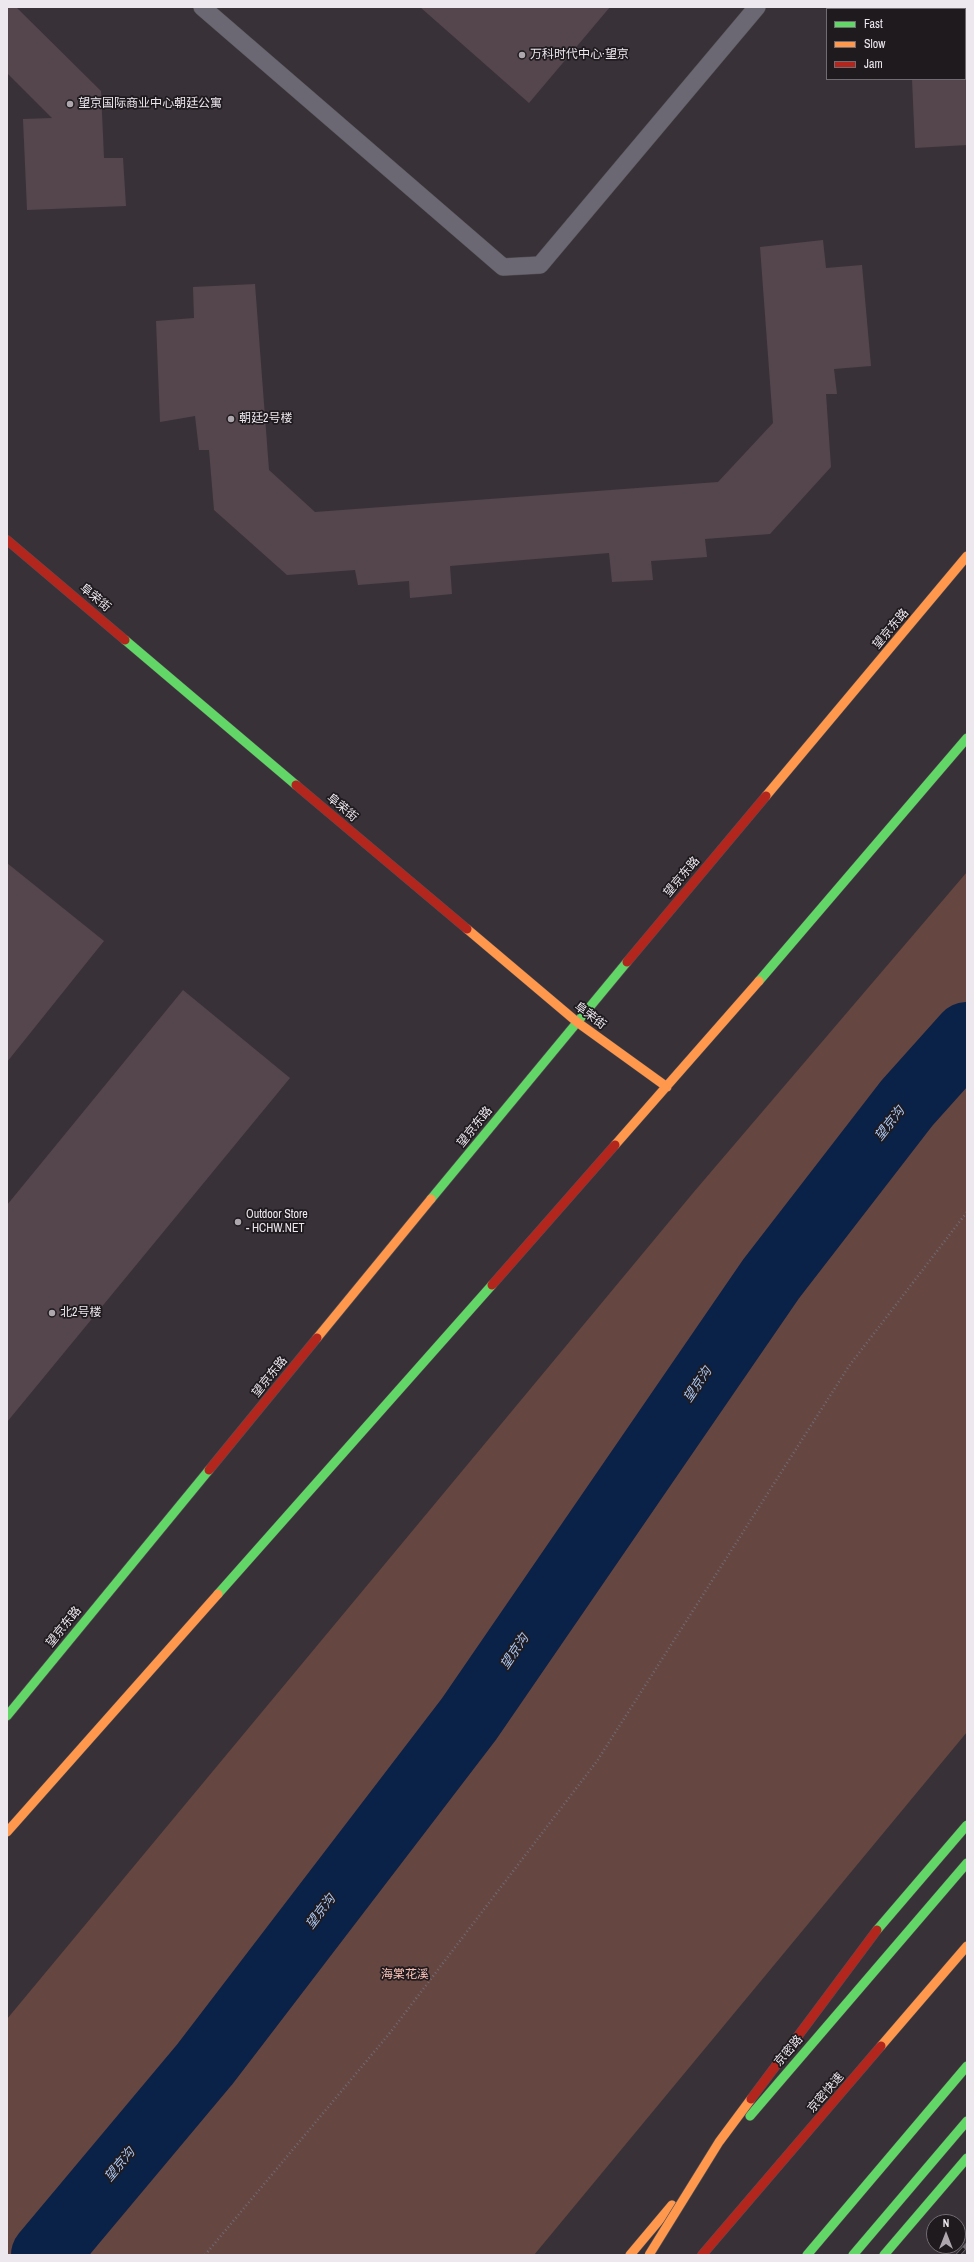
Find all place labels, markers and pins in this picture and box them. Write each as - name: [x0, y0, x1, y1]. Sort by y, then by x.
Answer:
- place label: 万科时代中心·望京: [530, 48, 629, 62]
- marker: 万科时代中心·望京: [517, 50, 527, 60]
- place label: 望京国际商业中心朝廷公寓: [78, 97, 222, 111]
- marker: 望京国际商业中心朝廷公寓: [65, 99, 75, 109]
- place label: 朝廷2号楼: [239, 412, 292, 426]
- marker: 朝廷2号楼: [226, 414, 236, 424]
- place label: Outdoor Store - HCHW.NET: [246, 1208, 308, 1236]
- marker: Outdoor Store - HCHW.NET: [233, 1217, 243, 1227]
- place label: 北2号楼: [60, 1306, 101, 1320]
- marker: 北2号楼: [47, 1308, 57, 1318]

